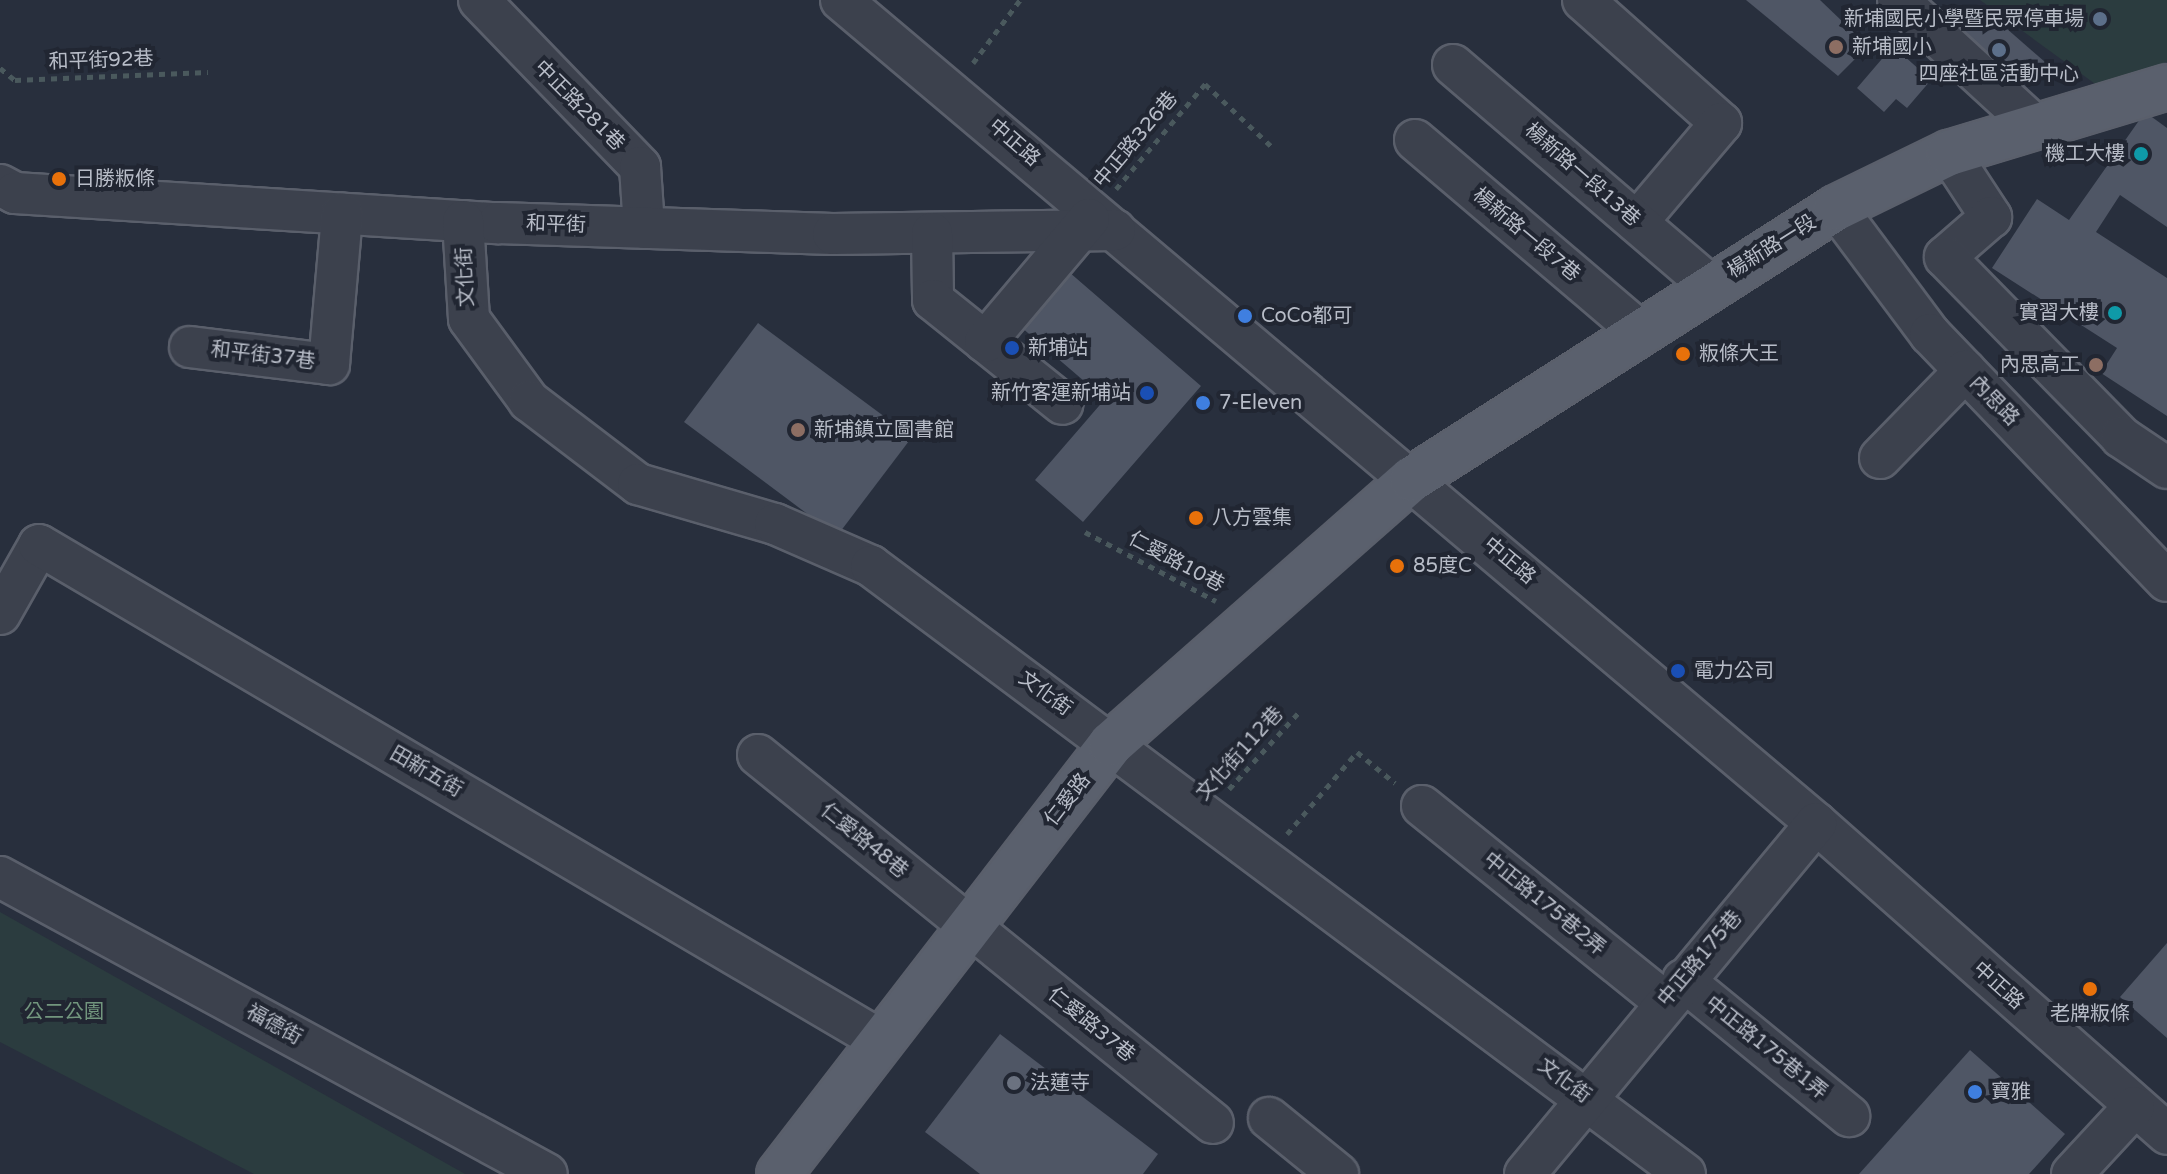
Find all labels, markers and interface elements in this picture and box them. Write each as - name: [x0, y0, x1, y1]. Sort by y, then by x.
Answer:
- place label: 新埔國民小學暨民眾停車場: [1844, 7, 2084, 31]
- marker: 新埔國民小學暨民眾停車場: [2091, 10, 2109, 28]
- place label: 新埔國小: [1852, 35, 1932, 59]
- marker: 新埔國小: [1827, 38, 1845, 56]
- marker: 四座社區活動中心: [1990, 41, 2008, 59]
- street label: 和平街92巷: [48, 47, 154, 75]
- street label: 中正路281巷: [529, 56, 629, 156]
- place label: 四座社區活動中心: [1919, 62, 2079, 86]
- street label: 中正路326巷: [1089, 87, 1183, 193]
- street label: 中正路: [983, 114, 1045, 172]
- street label: 楊新路一段13巷: [1519, 118, 1645, 232]
- place label: 機工大樓: [2045, 142, 2125, 166]
- marker: 機工大樓: [2132, 145, 2150, 163]
- place label: 日勝粄條: [75, 167, 155, 191]
- marker: 日勝粄條: [50, 170, 68, 188]
- street label: 楊新路一段7巷: [1468, 183, 1584, 287]
- street label: 楊新路一段: [1723, 210, 1821, 284]
- street label: 和平街: [526, 212, 586, 238]
- street label: 文化街: [452, 246, 480, 308]
- place label: 實習大樓: [2019, 301, 2099, 325]
- place label: CoCo都可: [1261, 304, 1352, 328]
- marker: 實習大樓: [2106, 304, 2124, 322]
- marker: CoCo都可: [1236, 307, 1254, 325]
- place label: 新埔站: [1028, 336, 1088, 360]
- street label: 和平街37巷: [209, 338, 317, 374]
- marker: 新埔站: [1003, 339, 1021, 357]
- place label: 粄條大王: [1699, 342, 1779, 366]
- marker: 粄條大王: [1674, 345, 1692, 363]
- place label: 內思高工: [2000, 353, 2080, 377]
- marker: 內思高工: [2087, 356, 2105, 374]
- street label: 內思路: [1965, 371, 2023, 431]
- place label: 新竹客運新埔站: [991, 381, 1131, 405]
- marker: 新竹客運新埔站: [1138, 384, 1156, 402]
- place label: 7-Eleven: [1219, 391, 1302, 415]
- marker: 7-Eleven: [1194, 394, 1212, 412]
- place label: 新埔鎮立圖書館: [814, 418, 954, 442]
- marker: 新埔鎮立圖書館: [789, 421, 807, 439]
- place label: 八方雲集: [1212, 506, 1292, 530]
- marker: 八方雲集: [1187, 509, 1205, 527]
- street label: 仁愛路10巷: [1124, 527, 1228, 597]
- street label: 中正路: [1478, 533, 1540, 589]
- place label: 85度C: [1413, 554, 1472, 578]
- marker: 85度C: [1388, 557, 1406, 575]
- place label: 電力公司: [1694, 659, 1774, 683]
- marker: 電力公司: [1669, 662, 1687, 680]
- street label: 文化街: [1014, 667, 1076, 721]
- street label: 文化街112巷: [1192, 702, 1288, 806]
- street label: 田新五街: [385, 742, 467, 802]
- street label: 仁愛路: [1040, 769, 1096, 831]
- street label: 仁愛路48巷: [816, 799, 912, 883]
- street label: 中正路175巷2弄: [1478, 847, 1610, 961]
- street label: 中正路175巷: [1653, 906, 1747, 1012]
- street label: 中正路: [1968, 957, 2028, 1015]
- marker: 老牌粄條: [2081, 980, 2099, 998]
- street label: 仁愛路37巷: [1043, 983, 1139, 1067]
- street label: 中正路175巷1弄: [1700, 991, 1832, 1105]
- park label: 公二公園: [24, 1000, 104, 1024]
- street label: 福德街: [242, 1000, 306, 1050]
- place label: 老牌粄條: [2050, 1002, 2130, 1026]
- street label: 文化街: [1533, 1054, 1595, 1108]
- place label: 法蓮寺: [1030, 1071, 1090, 1095]
- marker: 法蓮寺: [1005, 1074, 1023, 1092]
- place label: 寶雅: [1991, 1080, 2031, 1104]
- marker: 寶雅: [1966, 1083, 1984, 1101]

